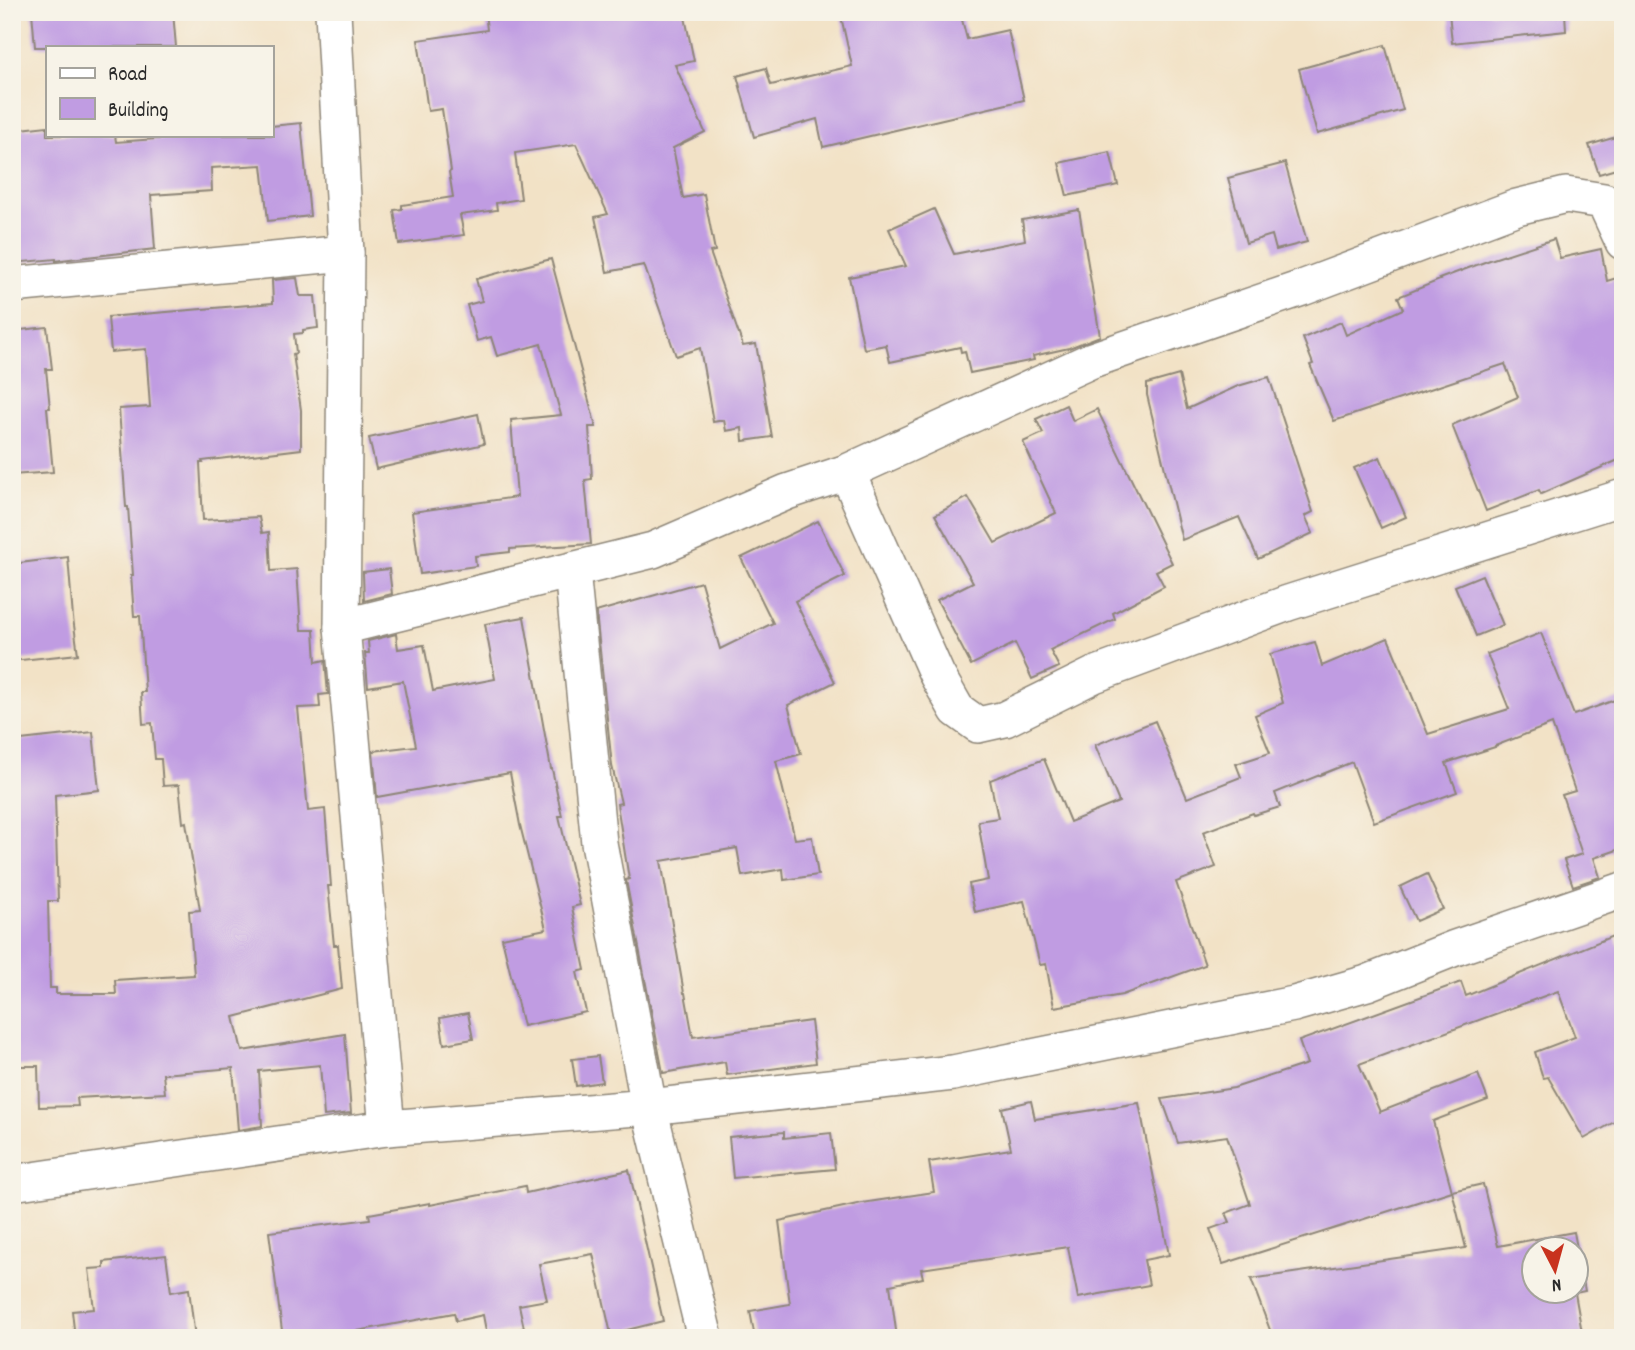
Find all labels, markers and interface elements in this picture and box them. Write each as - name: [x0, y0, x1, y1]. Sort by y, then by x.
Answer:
- legend: [46, 46, 273, 136]
- text: Road: [108, 61, 147, 91]
- text: Building: [108, 97, 168, 127]
- north arrow: [1520, 1234, 1590, 1304]
- text: N: [1550, 1270, 1562, 1297]

